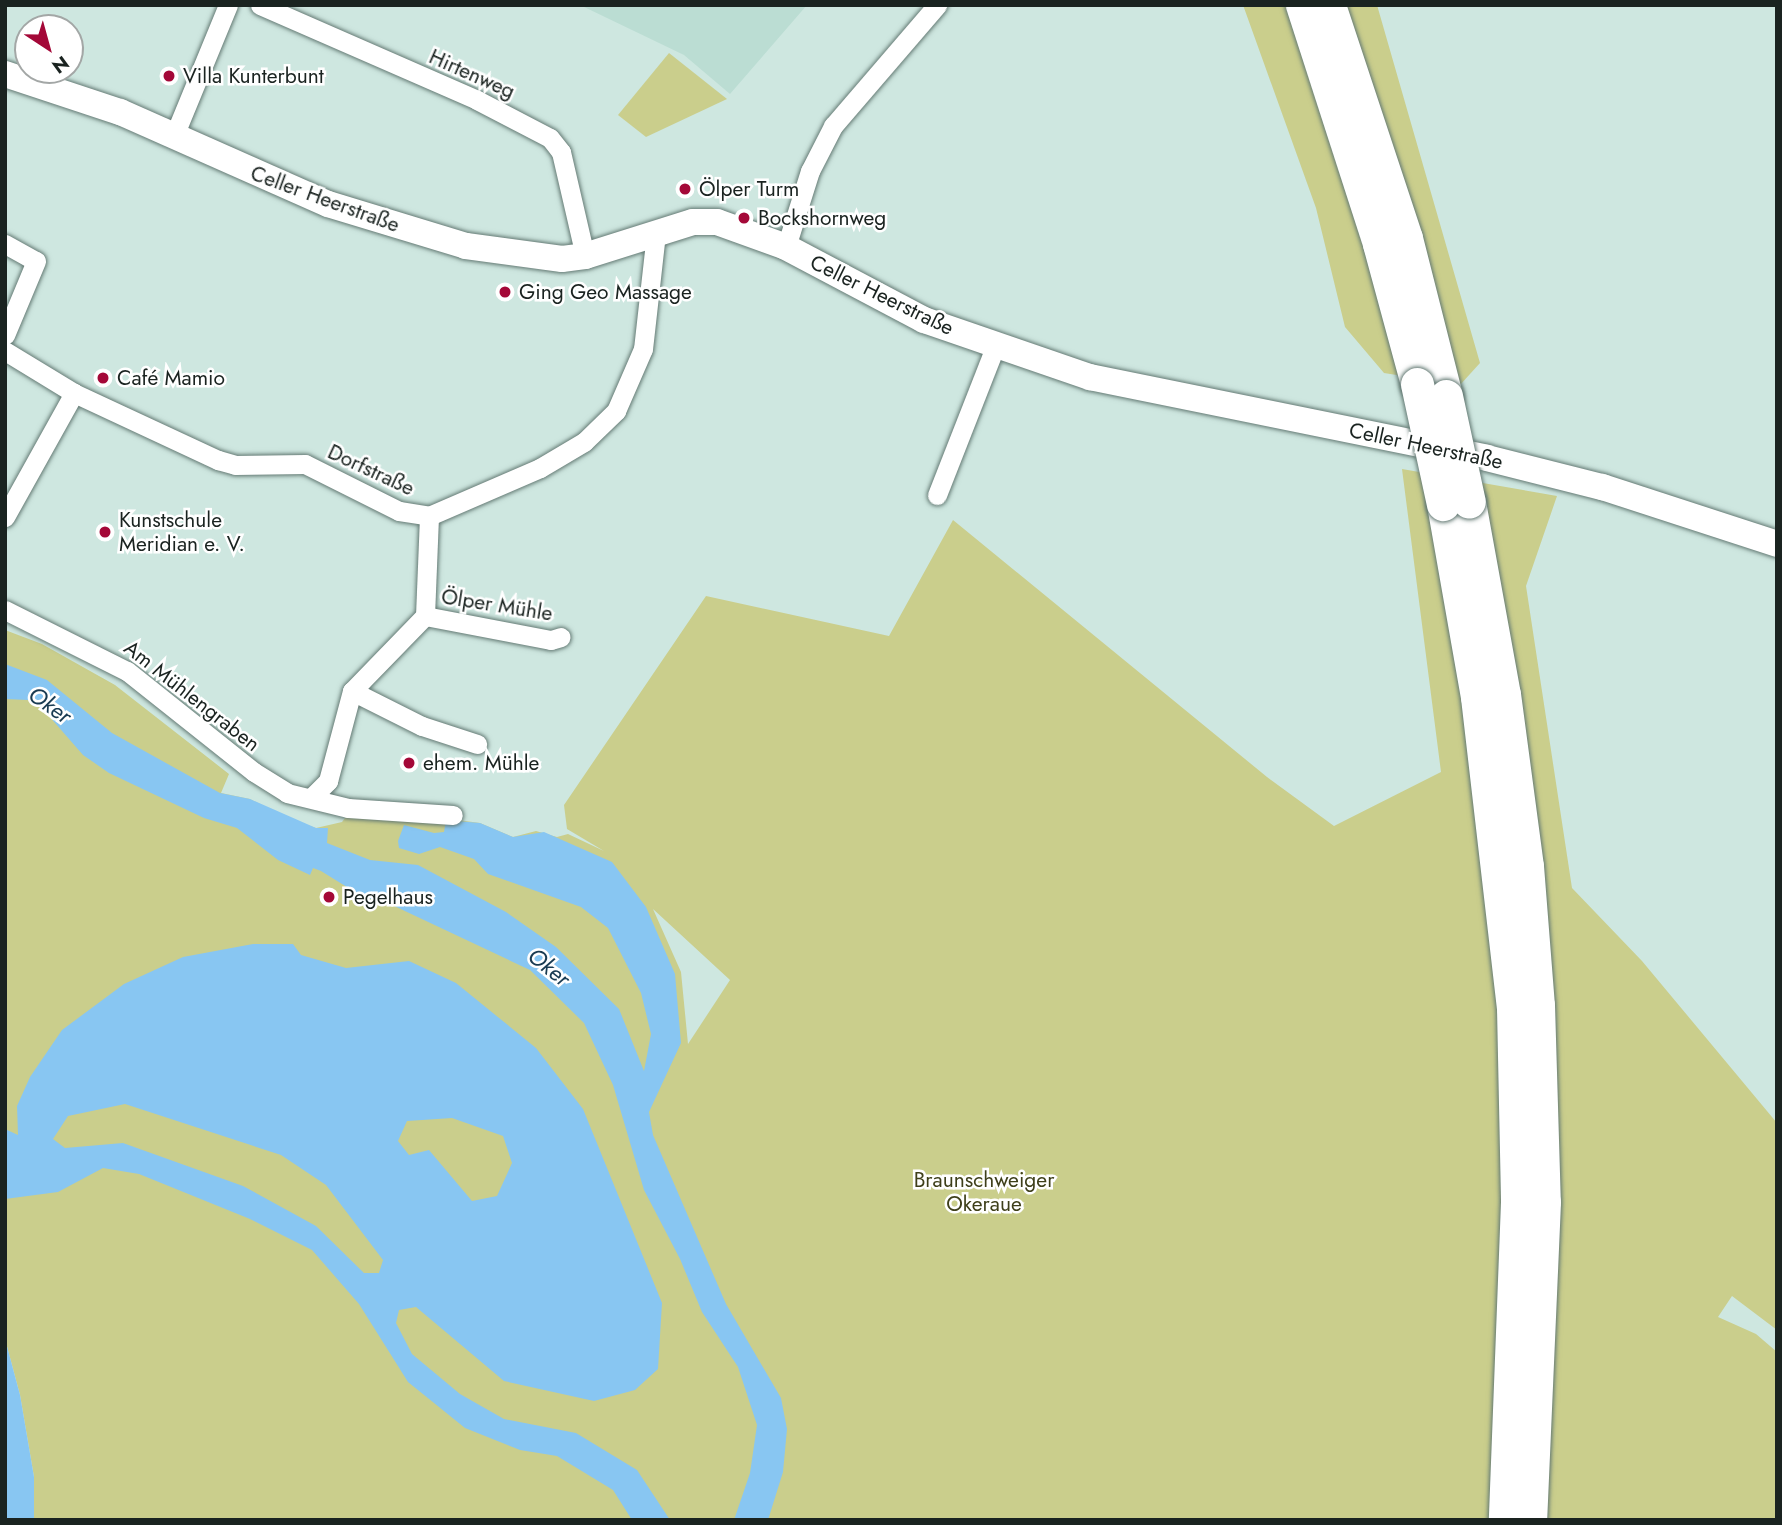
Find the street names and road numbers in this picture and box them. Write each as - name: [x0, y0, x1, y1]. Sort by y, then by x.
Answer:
- street label: Hirtenweg: [425, 44, 519, 104]
- street label: Celler Heerstraße: [247, 160, 403, 238]
- street label: Celler Heerstraße: [806, 249, 958, 341]
- street label: Celler Heerstraße: [1347, 417, 1505, 475]
- street label: Dorfstraße: [324, 439, 418, 501]
- street label: Ölper Mühle: [440, 584, 554, 626]
- street label: Am Mühlengraben: [119, 635, 265, 757]

